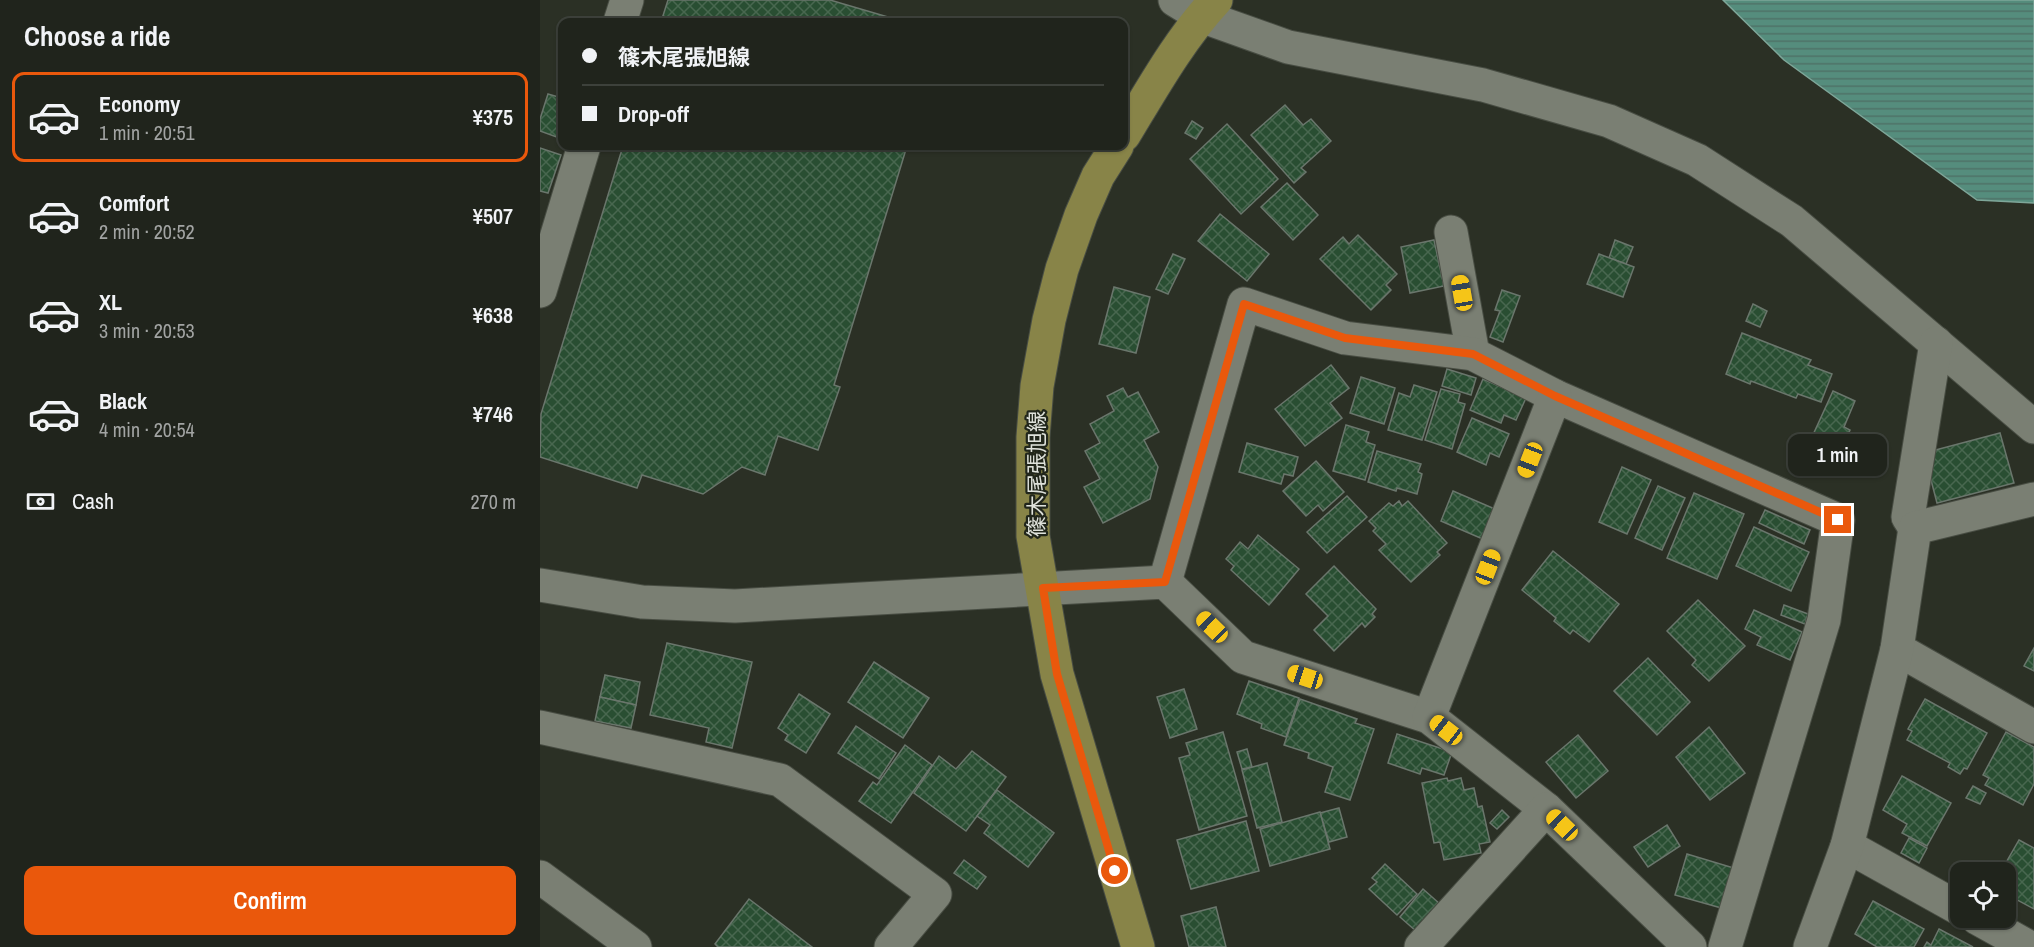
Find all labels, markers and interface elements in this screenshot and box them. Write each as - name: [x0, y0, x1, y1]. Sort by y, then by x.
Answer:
- text: Choose a ride: [24, 18, 170, 54]
- text: 篠木尾張旭線: [618, 42, 750, 72]
- text: Economy: [99, 89, 180, 119]
- icon: car: [27, 90, 81, 144]
- text: Drop-off: [618, 99, 689, 129]
- text: ¥375: [473, 102, 513, 132]
- text: 1 min · 20:51: [99, 119, 195, 146]
- text: Comfort: [99, 188, 169, 218]
- icon: car: [27, 189, 81, 243]
- text: ¥507: [473, 201, 513, 231]
- text: 2 min · 20:52: [99, 218, 195, 245]
- car: [1450, 274, 1474, 312]
- text: XL: [99, 287, 122, 317]
- icon: car: [27, 288, 81, 342]
- text: ¥638: [473, 300, 513, 330]
- text: 3 min · 20:53: [99, 317, 195, 344]
- text: Black: [99, 386, 147, 416]
- icon: car: [27, 387, 81, 441]
- text: ¥746: [473, 399, 513, 429]
- street label: 篠木尾張旭線: [1022, 411, 1051, 537]
- text: 4 min · 20:54: [99, 416, 195, 443]
- callout: 1 min: [1788, 433, 1888, 475]
- car: [1515, 440, 1545, 480]
- text: 1 min: [1816, 441, 1859, 468]
- icon: cash: [24, 485, 57, 518]
- text: Cash: [72, 486, 114, 516]
- text: 270 m: [470, 488, 516, 515]
- route end: [1824, 506, 1851, 533]
- car: [1473, 547, 1503, 587]
- car: [1193, 608, 1231, 646]
- car: [1285, 663, 1325, 691]
- car: [1426, 712, 1466, 748]
- car: [1543, 806, 1581, 844]
- route start: [1101, 857, 1128, 884]
- map controls: [1950, 862, 2016, 928]
- button: locate: [1950, 862, 2016, 928]
- button: Confirm: [24, 866, 516, 935]

